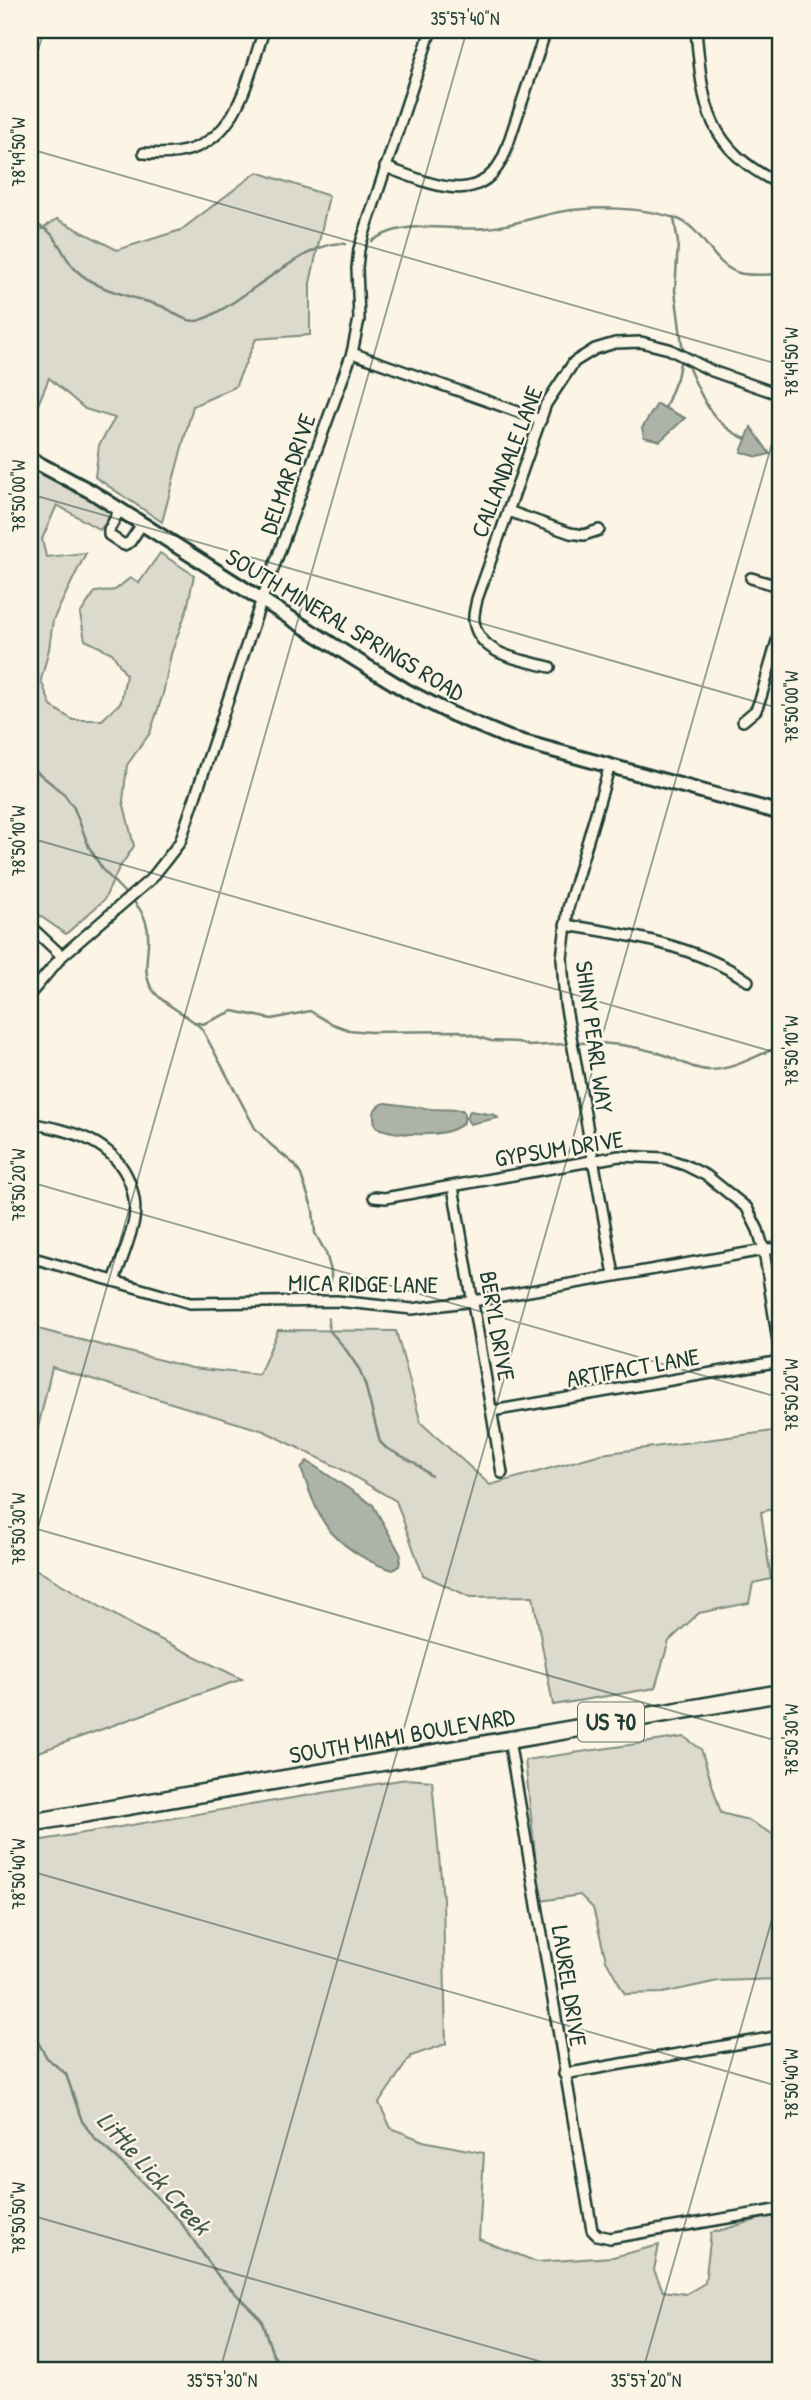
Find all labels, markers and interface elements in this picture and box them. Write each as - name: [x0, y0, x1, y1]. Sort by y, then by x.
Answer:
- text: 35°57'40"N: [430, 6, 500, 31]
- text: 78°49'50"W: [6, 117, 31, 187]
- text: 78°49'50"W: [779, 327, 804, 397]
- street label: CALLANDALE LANE: [463, 381, 550, 542]
- street label: DELMAR DRIVE: [252, 409, 323, 538]
- text: 78°50'00"W: [6, 460, 31, 532]
- street label: SOUTH MINERAL SPRINGS ROAD: [220, 540, 471, 709]
- text: 78°50'00"W: [779, 671, 804, 743]
- text: 78°50'10"W: [6, 806, 31, 876]
- street label: SHINY PEARL WAY: [568, 959, 622, 1115]
- text: 78°50'10"W: [779, 1016, 804, 1086]
- street label: GYPSUM DRIVE: [492, 1122, 626, 1174]
- text: 78°50'20"W: [6, 1149, 31, 1221]
- street label: MICA RIDGE LANE: [288, 1266, 439, 1300]
- street label: BERYL DRIVE: [473, 1269, 523, 1384]
- street label: ARTIFACT LANE: [564, 1340, 702, 1394]
- text: 78°50'20"W: [779, 1359, 804, 1431]
- text: 78°50'30"W: [6, 1493, 31, 1565]
- street label: SOUTH MIAMI BOULEVARD: [287, 1699, 518, 1771]
- road number: US 70: [578, 1702, 644, 1742]
- text: 78°50'30"W: [779, 1704, 804, 1776]
- text: 78°50'40"W: [6, 1839, 31, 1909]
- street label: LAUREL DRIVE: [545, 1923, 595, 2049]
- text: 78°50'40"W: [779, 2049, 804, 2119]
- water label: Little Lick Creek: [90, 2103, 221, 2244]
- text: 78°50'50"W: [6, 2182, 31, 2254]
- text: 35°57'30"N: [187, 2368, 257, 2393]
- text: 35°57'20"N: [611, 2368, 681, 2393]

